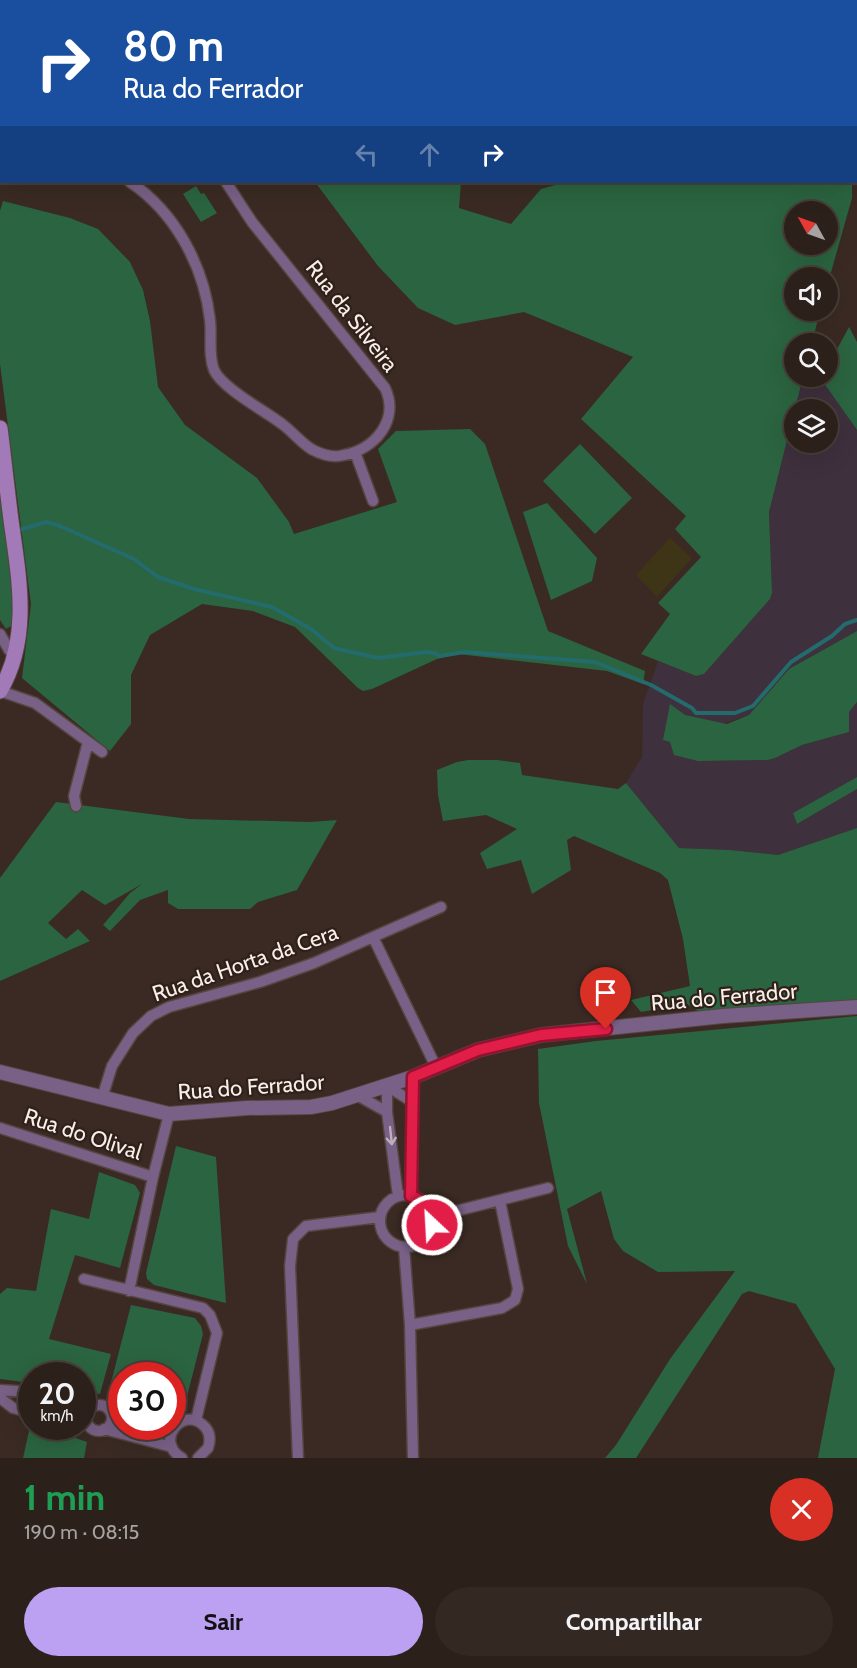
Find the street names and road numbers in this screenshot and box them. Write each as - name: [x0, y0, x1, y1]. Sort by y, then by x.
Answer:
- street label: Rua da Silveira: [300, 255, 404, 377]
- street label: Rua da Horta da Cera: [149, 918, 342, 1007]
- street label: Rua do Ferrador: [650, 977, 798, 1017]
- street label: Rua do Ferrador: [177, 1068, 325, 1106]
- street label: Rua do Olival: [21, 1102, 146, 1166]

